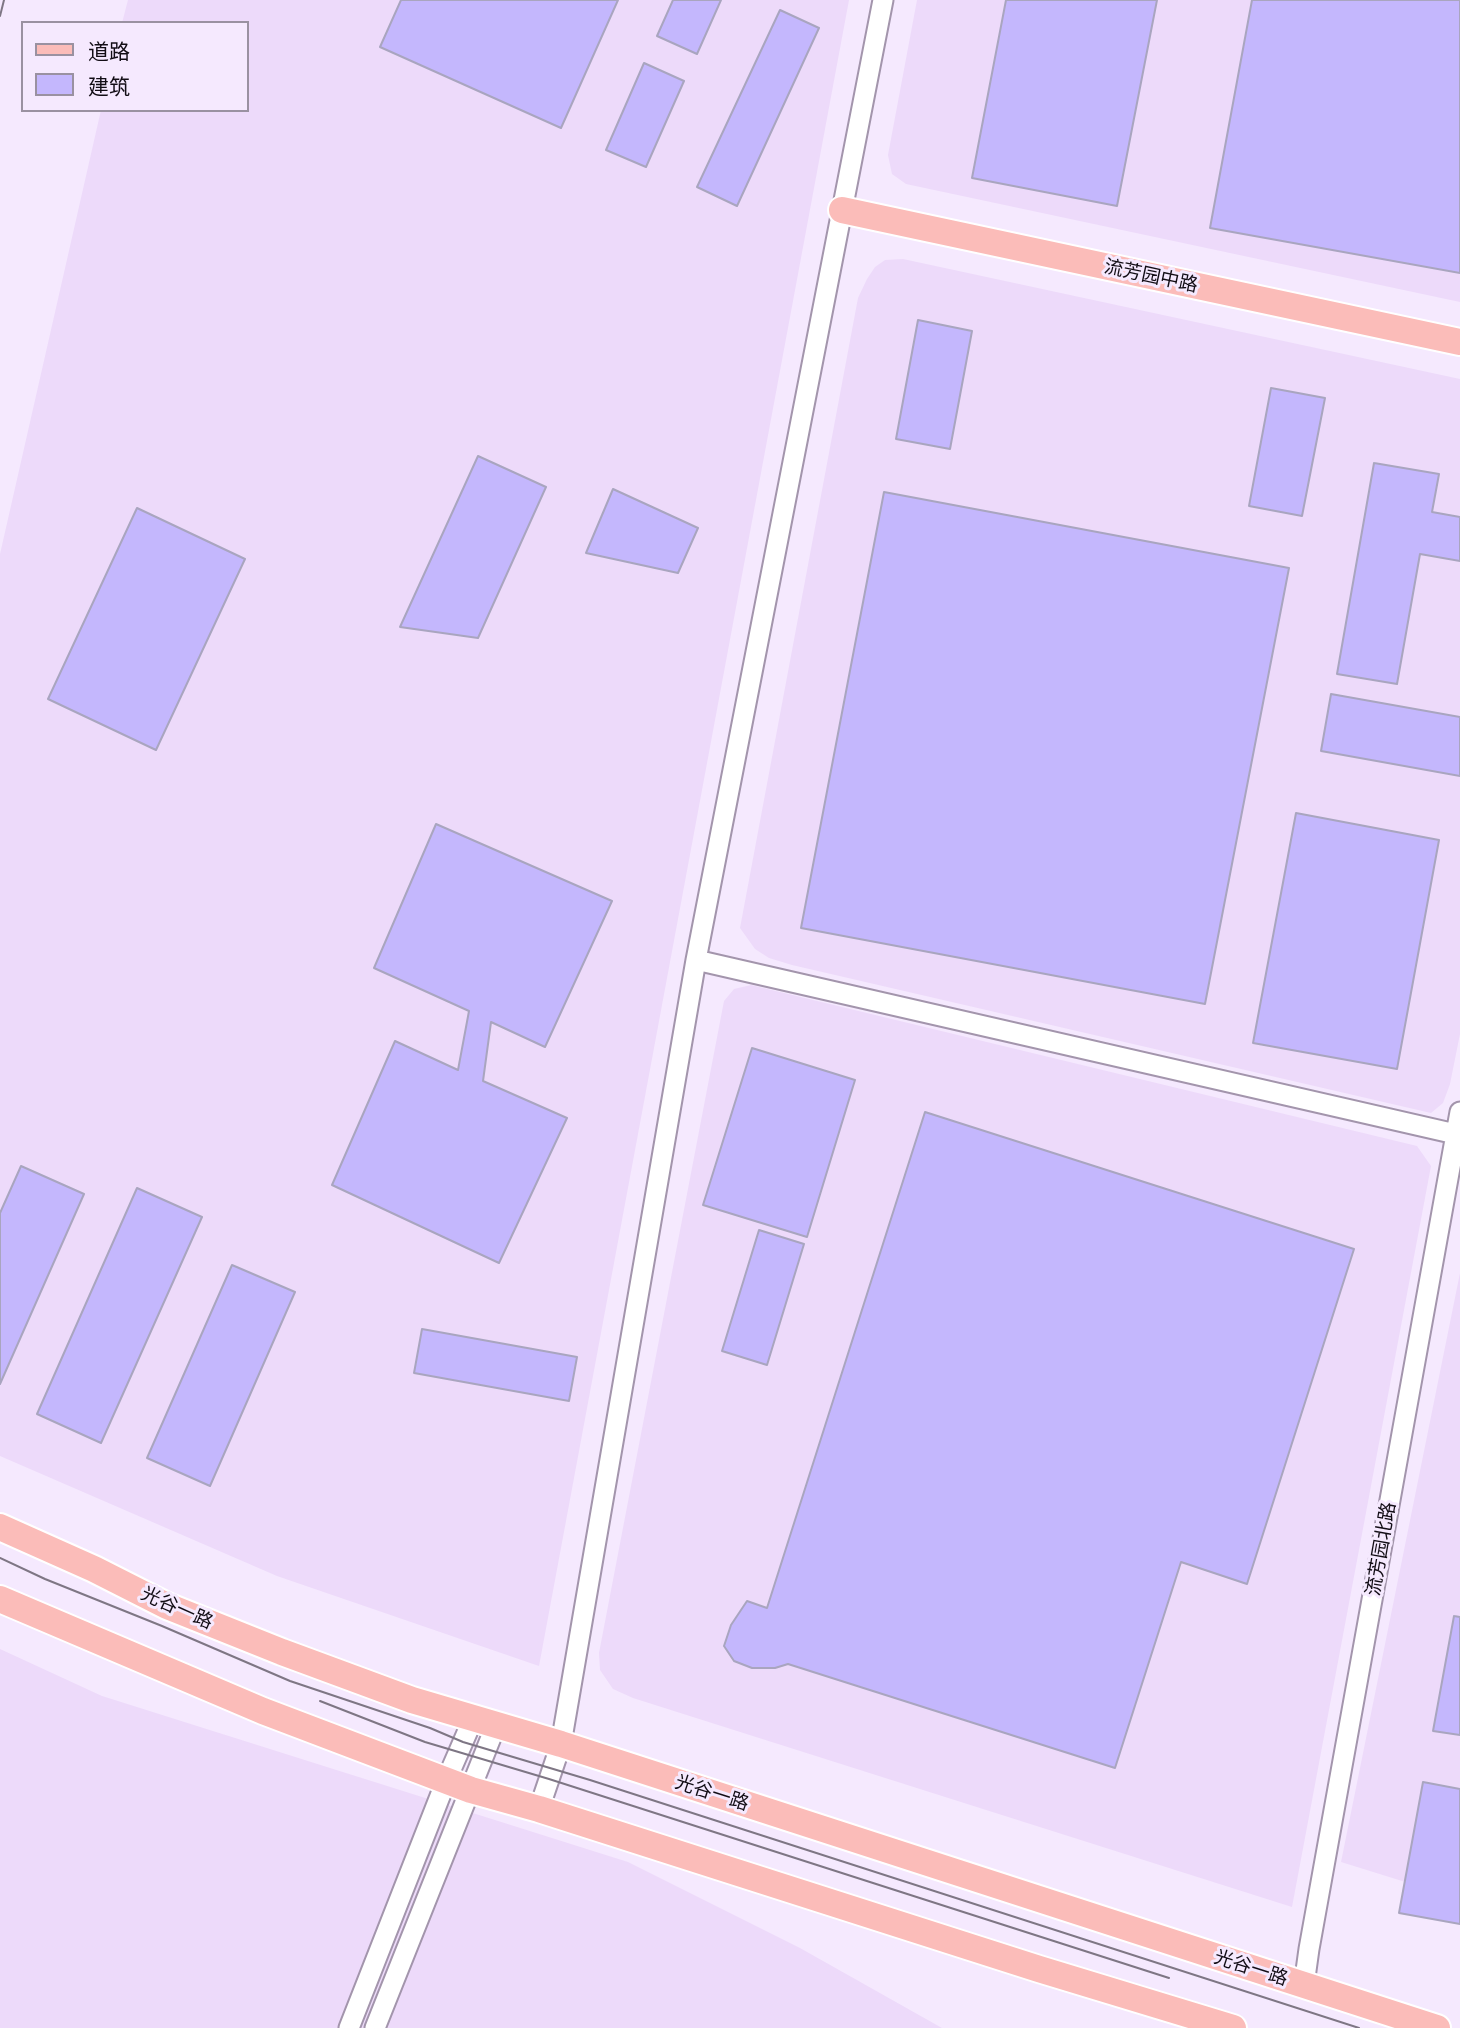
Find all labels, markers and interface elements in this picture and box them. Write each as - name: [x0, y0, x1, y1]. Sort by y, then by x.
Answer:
- legend: [21, 21, 248, 112]
- text: 道路: [88, 38, 130, 64]
- text: 建筑: [88, 73, 130, 99]
- street label: 流芳园中路: [1102, 255, 1200, 297]
- street label: 流芳园北路: [1362, 1500, 1400, 1598]
- street label: 光谷一路: [138, 1582, 216, 1634]
- street label: 光谷一路: [672, 1770, 752, 1816]
- street label: 光谷一路: [1211, 1945, 1291, 1991]

